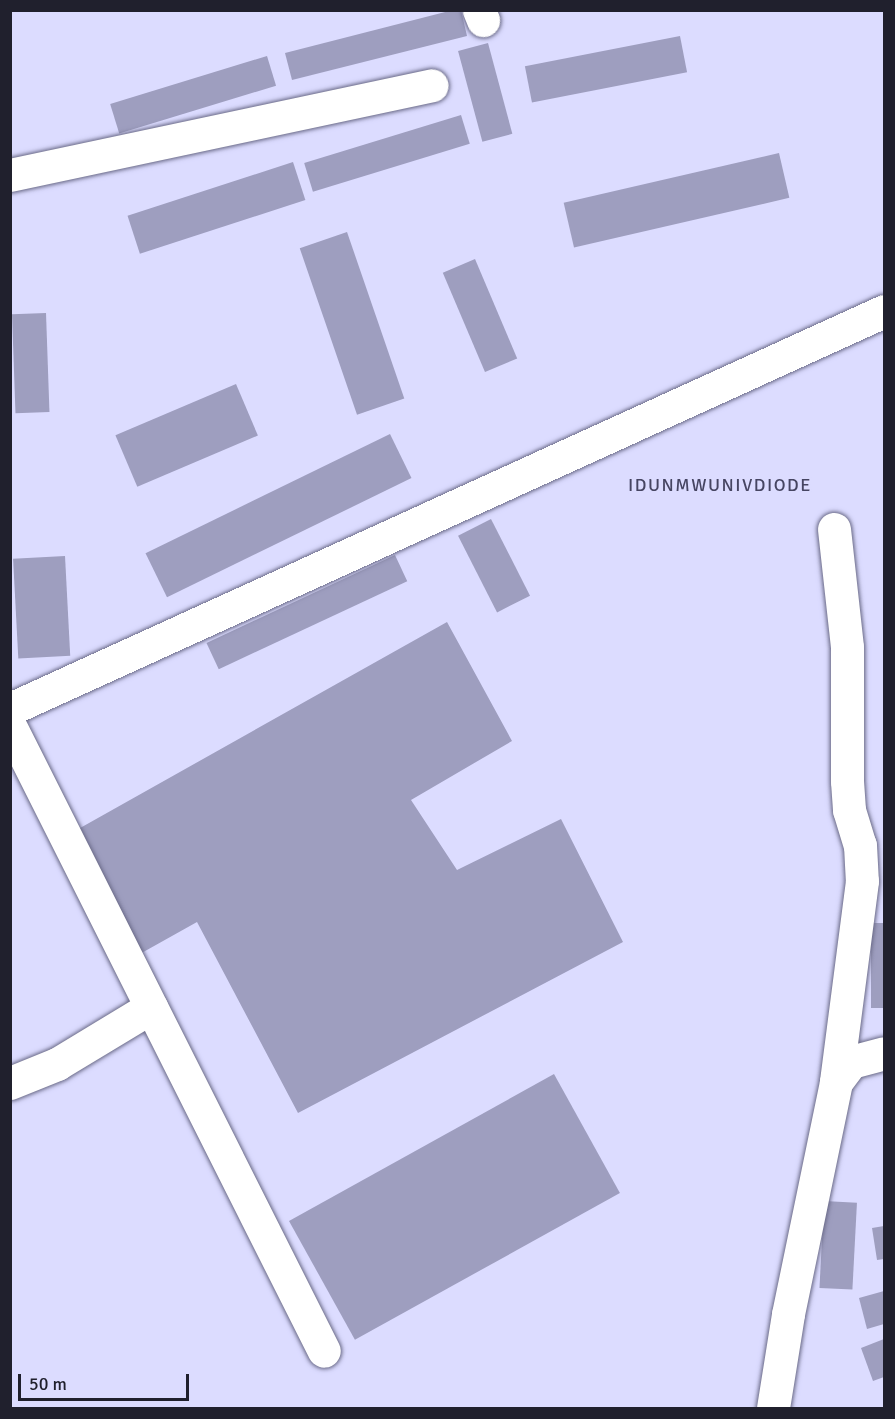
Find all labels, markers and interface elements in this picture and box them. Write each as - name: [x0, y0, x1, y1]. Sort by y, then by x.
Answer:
- district label: IDUNMWUNIVDIODE: [628, 474, 812, 496]
- scale bar: [21, 1362, 192, 1400]
- text: 50 m: [29, 1373, 67, 1395]

